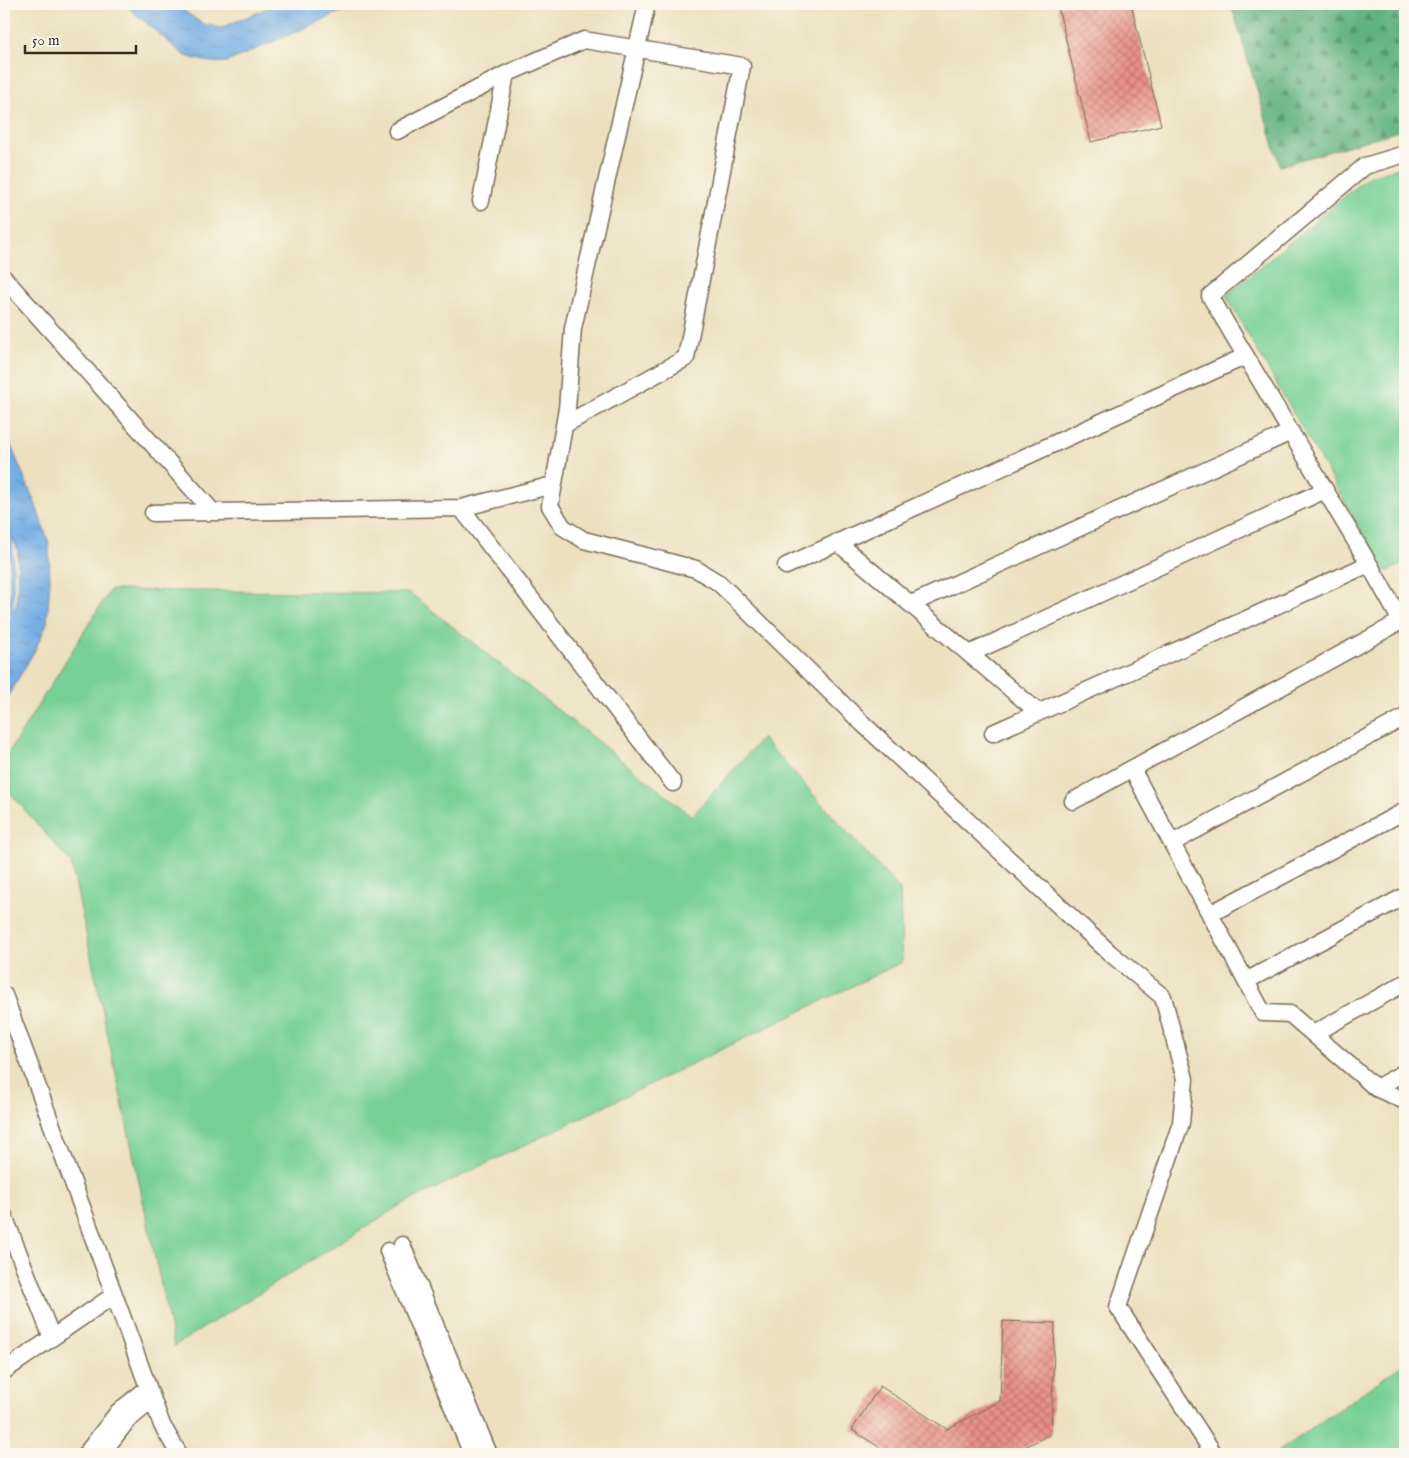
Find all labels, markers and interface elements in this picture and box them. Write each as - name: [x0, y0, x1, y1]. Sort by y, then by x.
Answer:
- scale bar: [25, 22, 136, 54]
- text: 50 m: [32, 31, 60, 50]

